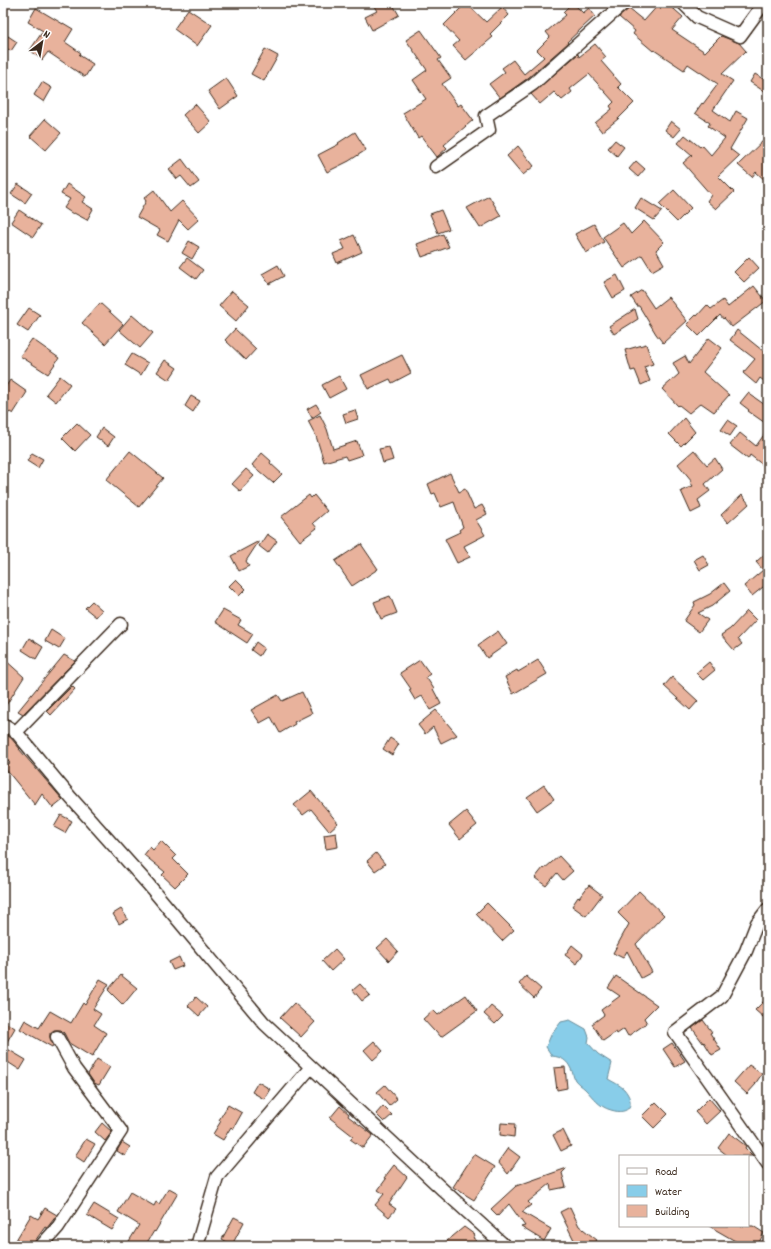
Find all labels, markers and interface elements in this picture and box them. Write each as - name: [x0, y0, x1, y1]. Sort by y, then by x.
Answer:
- north arrow: [22, 22, 62, 62]
- text: N: [40, 27, 53, 44]
- legend: [619, 1155, 749, 1227]
- text: Road: [655, 1164, 677, 1181]
- text: Water: [655, 1184, 682, 1201]
- text: Building: [655, 1204, 690, 1221]

